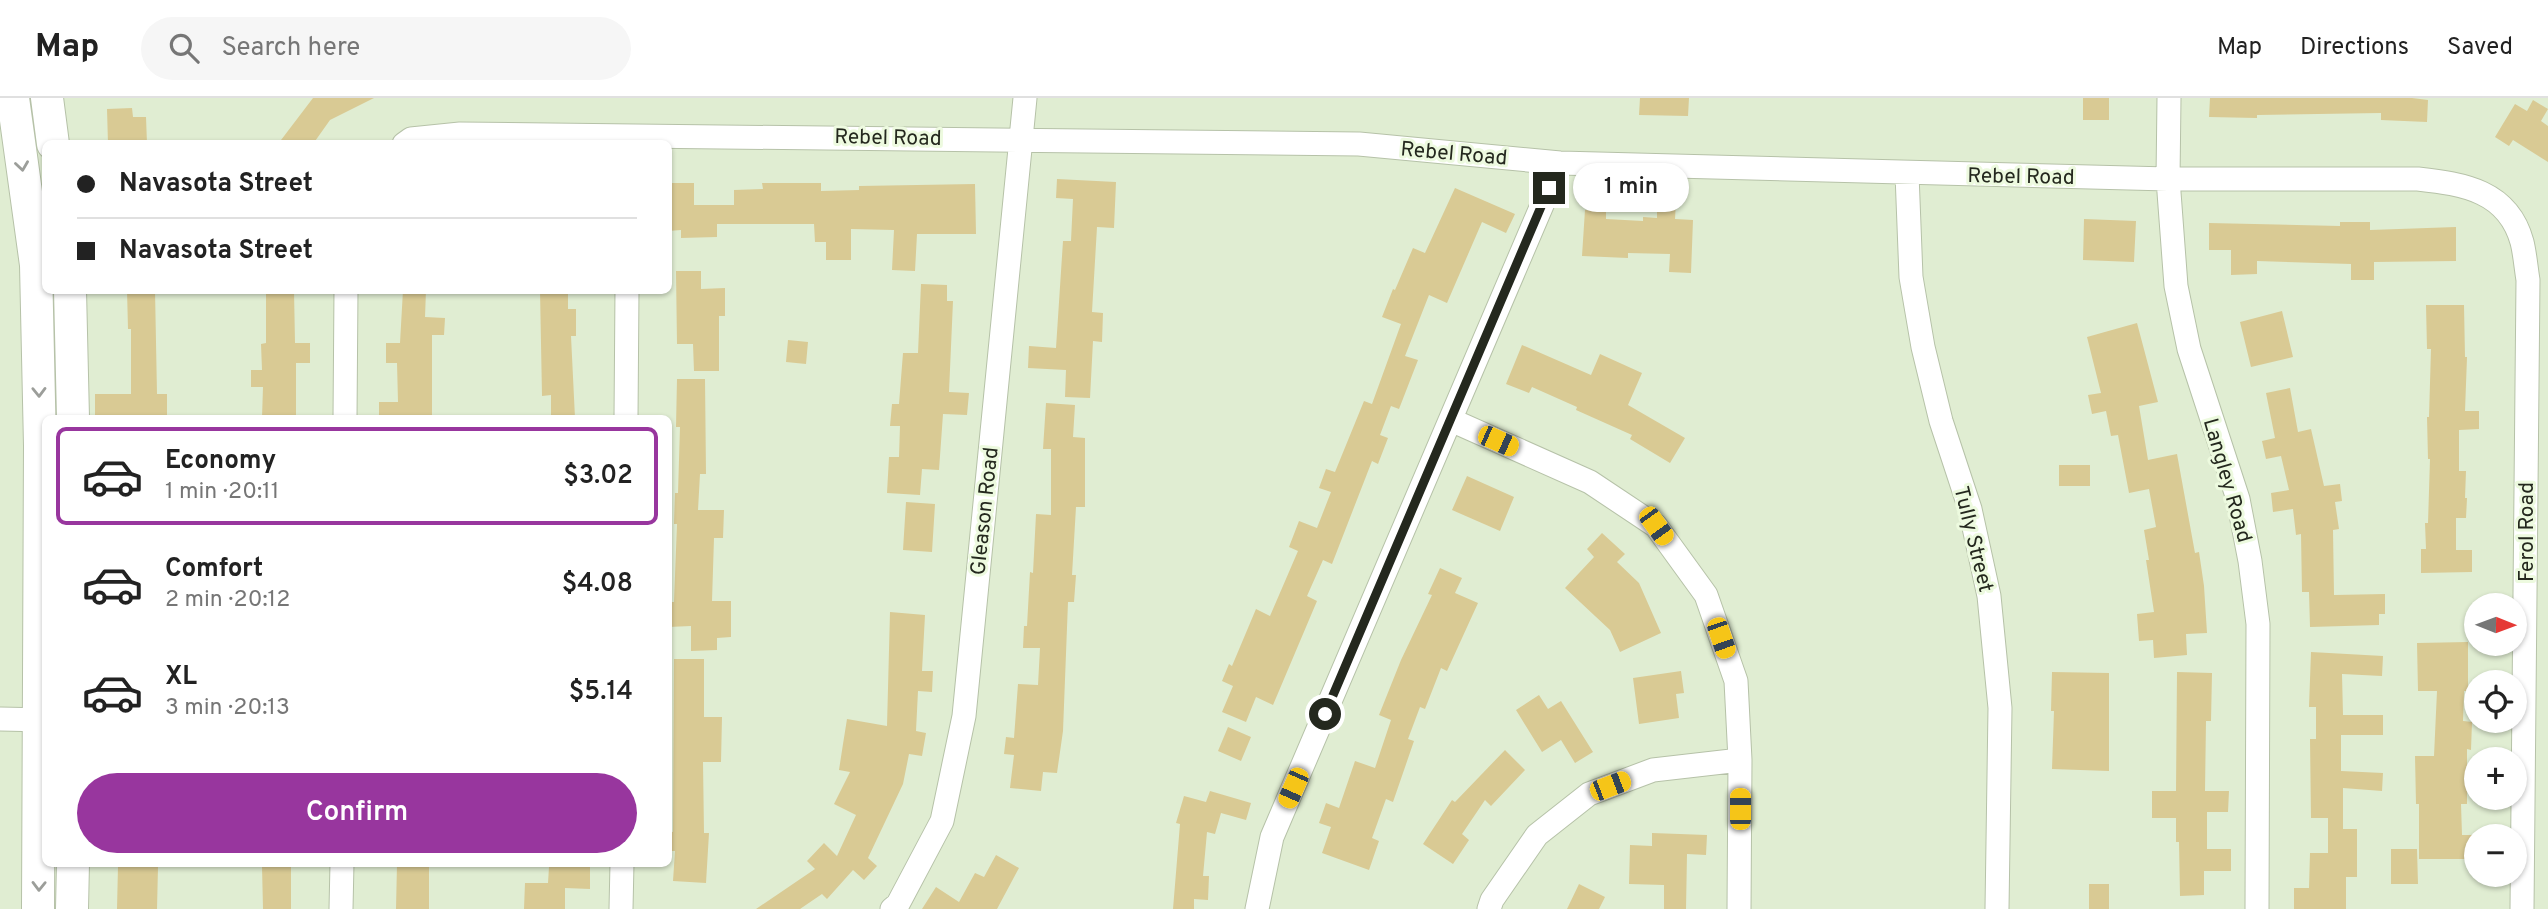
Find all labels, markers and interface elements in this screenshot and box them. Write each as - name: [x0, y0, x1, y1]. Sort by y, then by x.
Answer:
- search box: [141, 17, 631, 80]
- text: Map: [35, 27, 99, 69]
- icon: search: [165, 29, 203, 67]
- text: Search here: [221, 32, 360, 65]
- text: Map: [2217, 33, 2262, 63]
- text: Directions: [2300, 33, 2409, 63]
- text: Saved: [2447, 33, 2513, 63]
- street label: Rebel Road: [834, 124, 942, 153]
- street label: Rebel Road: [1399, 136, 1508, 173]
- one-way arrow: [15, 160, 30, 171]
- street label: Rebel Road: [1967, 163, 2075, 192]
- callout: 1 min: [1574, 164, 1689, 212]
- text: Navasota Street: [119, 168, 313, 201]
- route end: [1533, 172, 1565, 204]
- text: 1 min: [1604, 173, 1658, 202]
- text: Navasota Street: [119, 235, 313, 268]
- one-way arrow: [31, 387, 47, 398]
- street label: Langley Road: [2196, 415, 2257, 546]
- car: [1475, 423, 1522, 459]
- icon: car: [81, 445, 144, 508]
- text: Economy: [165, 445, 276, 478]
- street label: Gleason Road: [965, 446, 1006, 577]
- text: $3.02: [563, 460, 633, 493]
- text: 1 min · 20:11: [165, 478, 279, 507]
- street label: Ferol Road: [2514, 482, 2541, 582]
- street label: Tully Street: [1946, 484, 1999, 595]
- car: [1636, 503, 1677, 549]
- icon: car: [81, 553, 144, 616]
- text: Comfort: [165, 553, 263, 586]
- text: $4.08: [562, 568, 633, 601]
- text: 2 min · 20:12: [165, 586, 290, 615]
- north arrow: [2464, 593, 2527, 656]
- map controls: [2464, 593, 2527, 887]
- car: [1705, 615, 1738, 661]
- icon: car: [81, 661, 144, 724]
- text: XL: [165, 661, 197, 694]
- button: locate: [2464, 670, 2527, 733]
- text: $5.14: [569, 676, 633, 709]
- text: 3 min · 20:13: [165, 694, 290, 723]
- route start: [1309, 698, 1341, 730]
- button: +: [2464, 747, 2527, 810]
- car: [1275, 765, 1312, 811]
- car: [1587, 769, 1634, 803]
- button: Confirm: [77, 773, 637, 853]
- car: [1730, 788, 1751, 830]
- button: −: [2464, 824, 2527, 887]
- one-way arrow: [31, 881, 46, 892]

